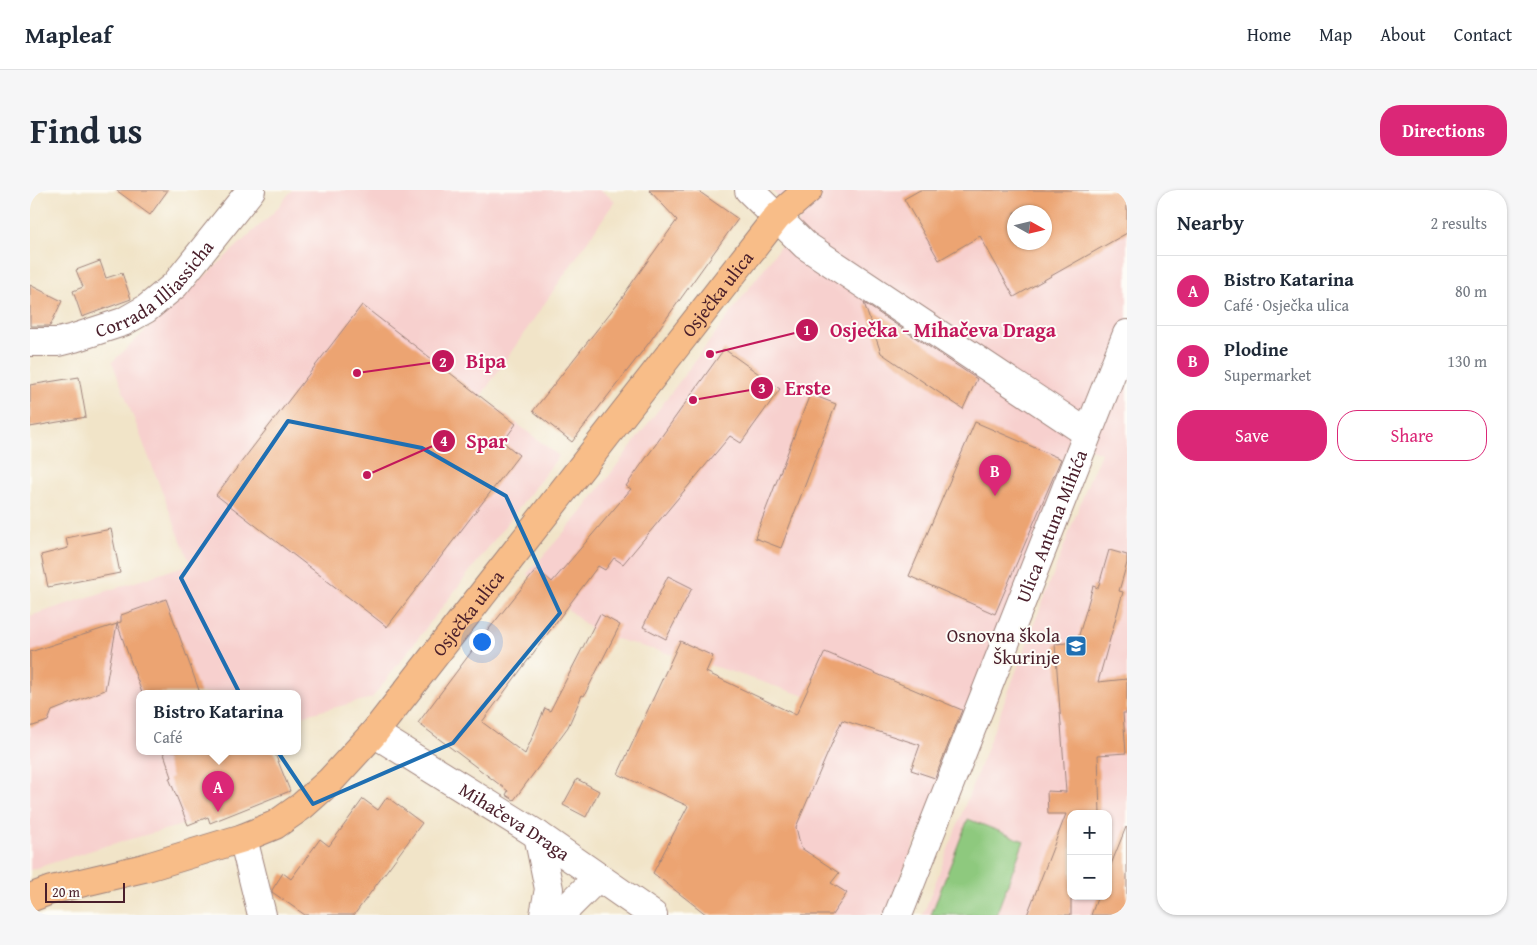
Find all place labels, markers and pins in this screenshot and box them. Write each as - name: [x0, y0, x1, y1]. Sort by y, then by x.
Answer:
- callout: Osječka - Mihačeva Draga: [795, 313, 1066, 348]
- callout: Bipa: [430, 344, 516, 379]
- callout: Erste: [750, 370, 841, 405]
- callout: Spar: [431, 423, 518, 458]
- pin: B: [979, 455, 1011, 496]
- place label: Osnovna škola Škurinje: [947, 621, 1060, 671]
- school or university icon: Osnovna škola Škurinje: [1064, 634, 1088, 658]
- pin: A: [202, 771, 234, 812]

